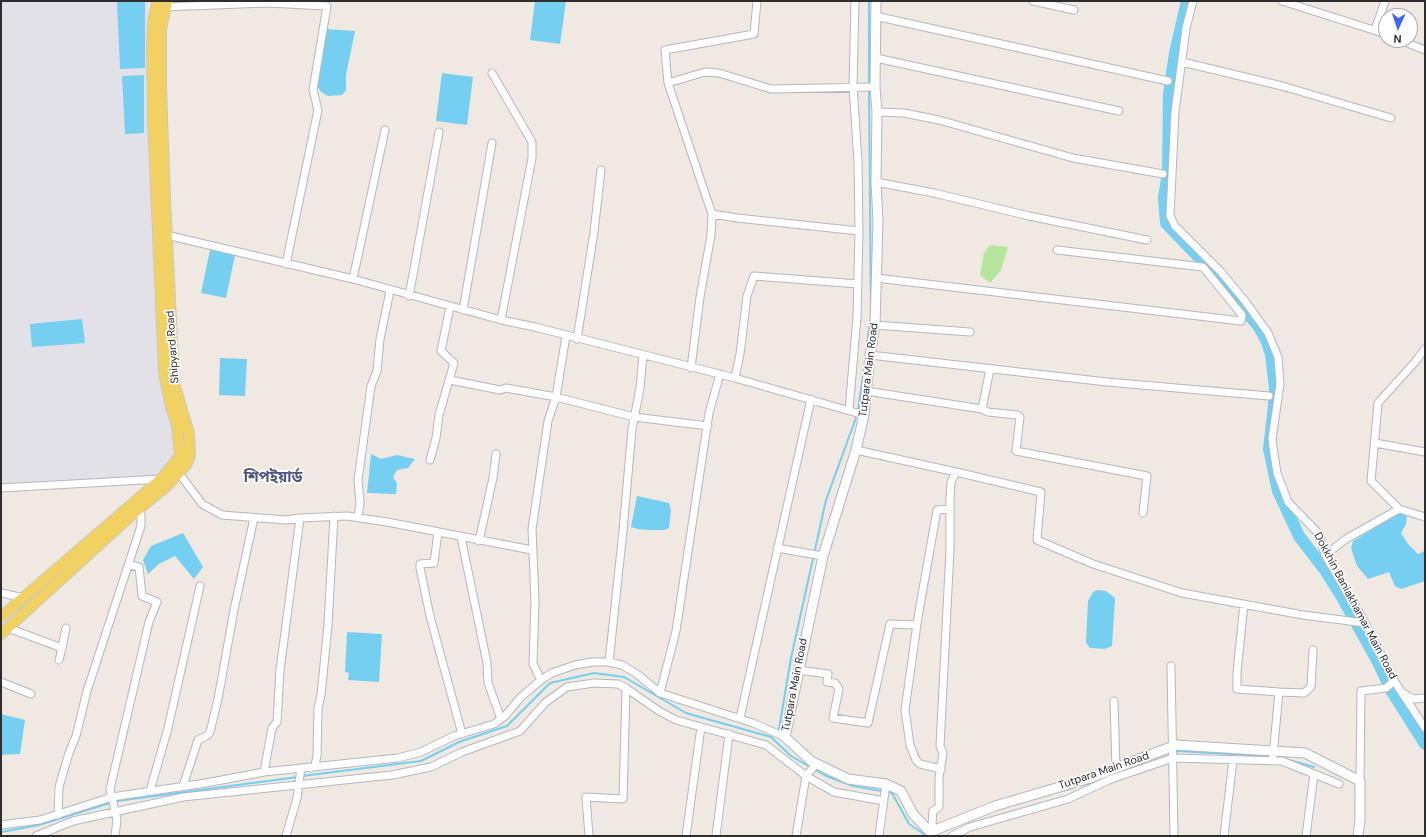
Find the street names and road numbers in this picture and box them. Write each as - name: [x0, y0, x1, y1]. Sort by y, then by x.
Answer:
- street label: Shipyard Road: [164, 310, 182, 384]
- street label: Tutpara Main Road: [857, 322, 881, 418]
- street label: Dokkhin Baniakhamar Main Road: [1311, 530, 1399, 682]
- street label: Tutpara Main Road: [779, 637, 811, 733]
- street label: Tutpara Main Road: [1057, 749, 1151, 793]

